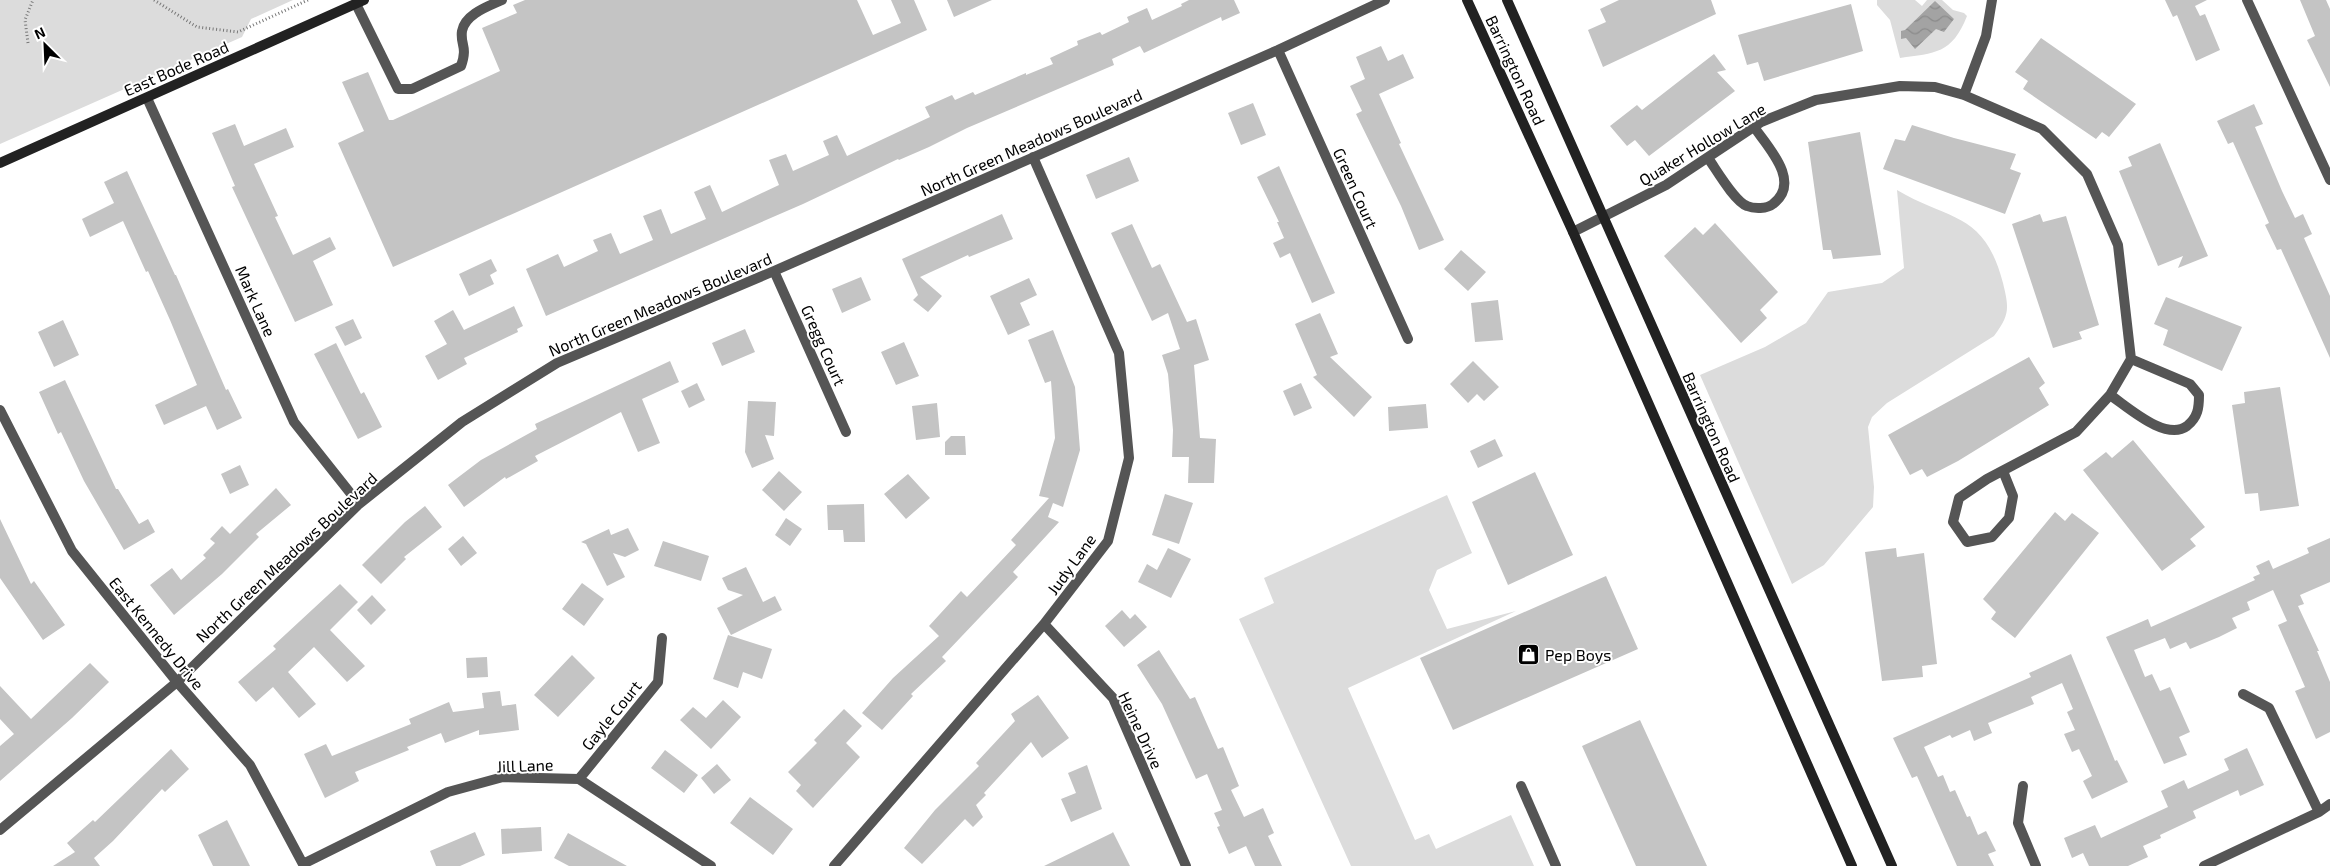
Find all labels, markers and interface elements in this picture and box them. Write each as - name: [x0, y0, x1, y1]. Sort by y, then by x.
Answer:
- street label: Barrington Road: [1482, 12, 1550, 128]
- north arrow: [20, 20, 70, 70]
- text: N: [31, 23, 48, 42]
- street label: East Bode Road: [121, 36, 231, 100]
- street label: North Green Meadows Boulevard: [917, 84, 1145, 200]
- street label: Quaker Hollow Lane: [1635, 99, 1769, 190]
- street label: Green Court: [1330, 145, 1382, 231]
- street label: North Green Meadows Boulevard: [546, 248, 774, 360]
- street label: Mark Lane: [232, 263, 280, 339]
- street label: Gregg Court: [798, 302, 850, 388]
- street label: Barrington Road: [1679, 369, 1745, 485]
- street label: North Green Meadows Boulevard: [192, 468, 380, 646]
- street label: Judy Lane: [1043, 530, 1099, 598]
- street label: East Kennedy Drive: [106, 573, 208, 693]
- shop icon: Pep Boys: [1517, 642, 1541, 666]
- place label: Pep Boys: [1545, 645, 1611, 664]
- street label: Gayle Court: [577, 676, 645, 754]
- street label: Heine Drive: [1115, 689, 1167, 771]
- street label: Jill Lane: [496, 755, 554, 775]

